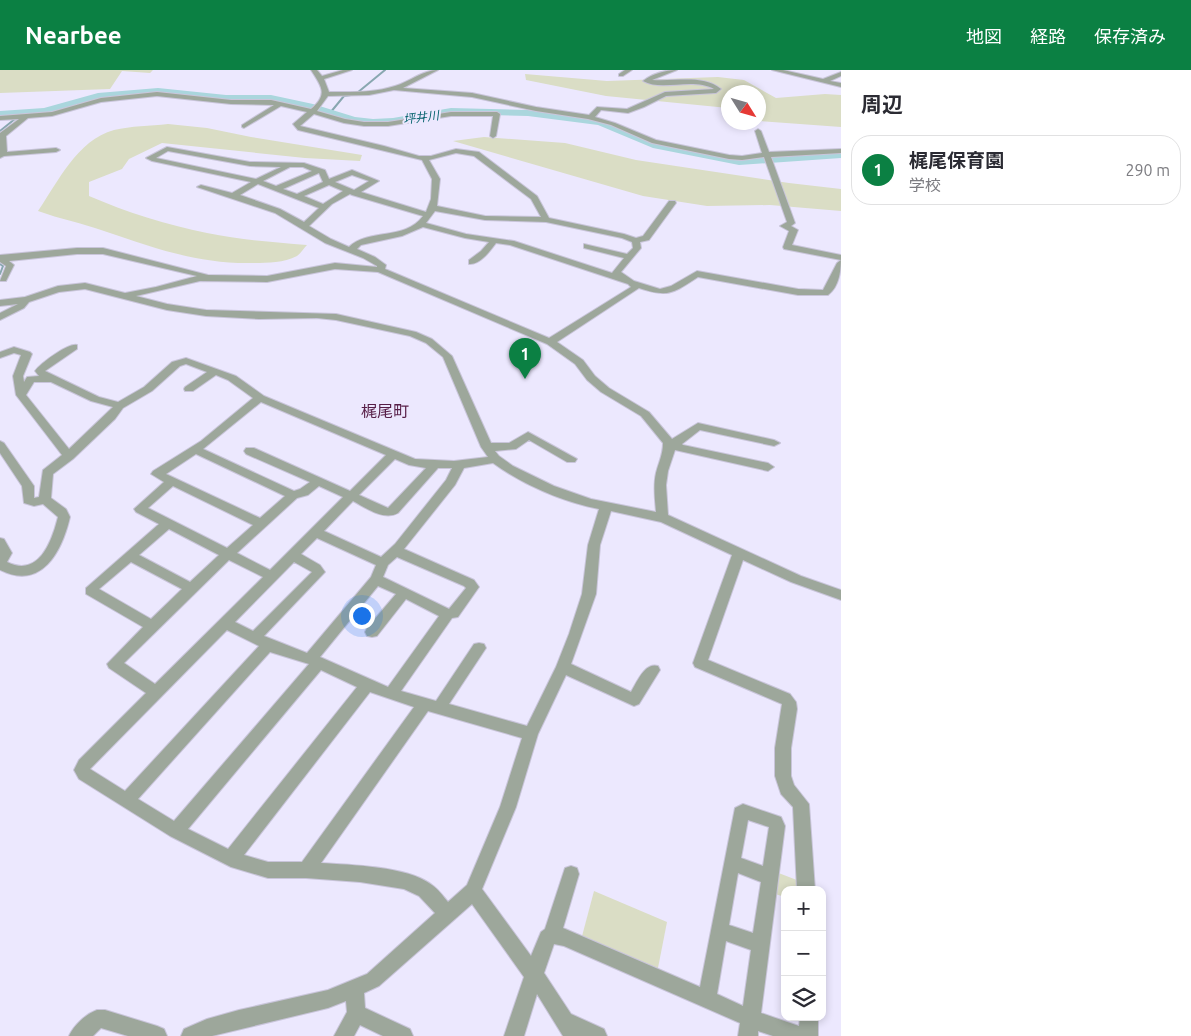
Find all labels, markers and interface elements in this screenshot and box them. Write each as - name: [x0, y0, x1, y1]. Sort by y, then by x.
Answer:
- text: Nearbee: [25, 22, 122, 49]
- text: 地図: [966, 26, 1002, 46]
- text: 経路: [1030, 26, 1066, 46]
- text: 保存済み: [1094, 26, 1166, 46]
- north arrow: [721, 85, 766, 130]
- text: 周辺: [861, 92, 903, 116]
- water label: 坪井川: [402, 108, 442, 126]
- text: 梶尾保育園: [909, 149, 1004, 171]
- text: 1: [873, 161, 883, 179]
- text: 290 m: [1125, 161, 1170, 179]
- text: 学校: [909, 176, 941, 194]
- pin: 1: [509, 338, 541, 379]
- district label: 梶尾町: [361, 402, 409, 420]
- your location: [349, 603, 375, 629]
- map controls: [781, 886, 826, 1021]
- button: +: [781, 886, 826, 931]
- button: −: [781, 931, 826, 976]
- button: layers: [781, 976, 826, 1021]

